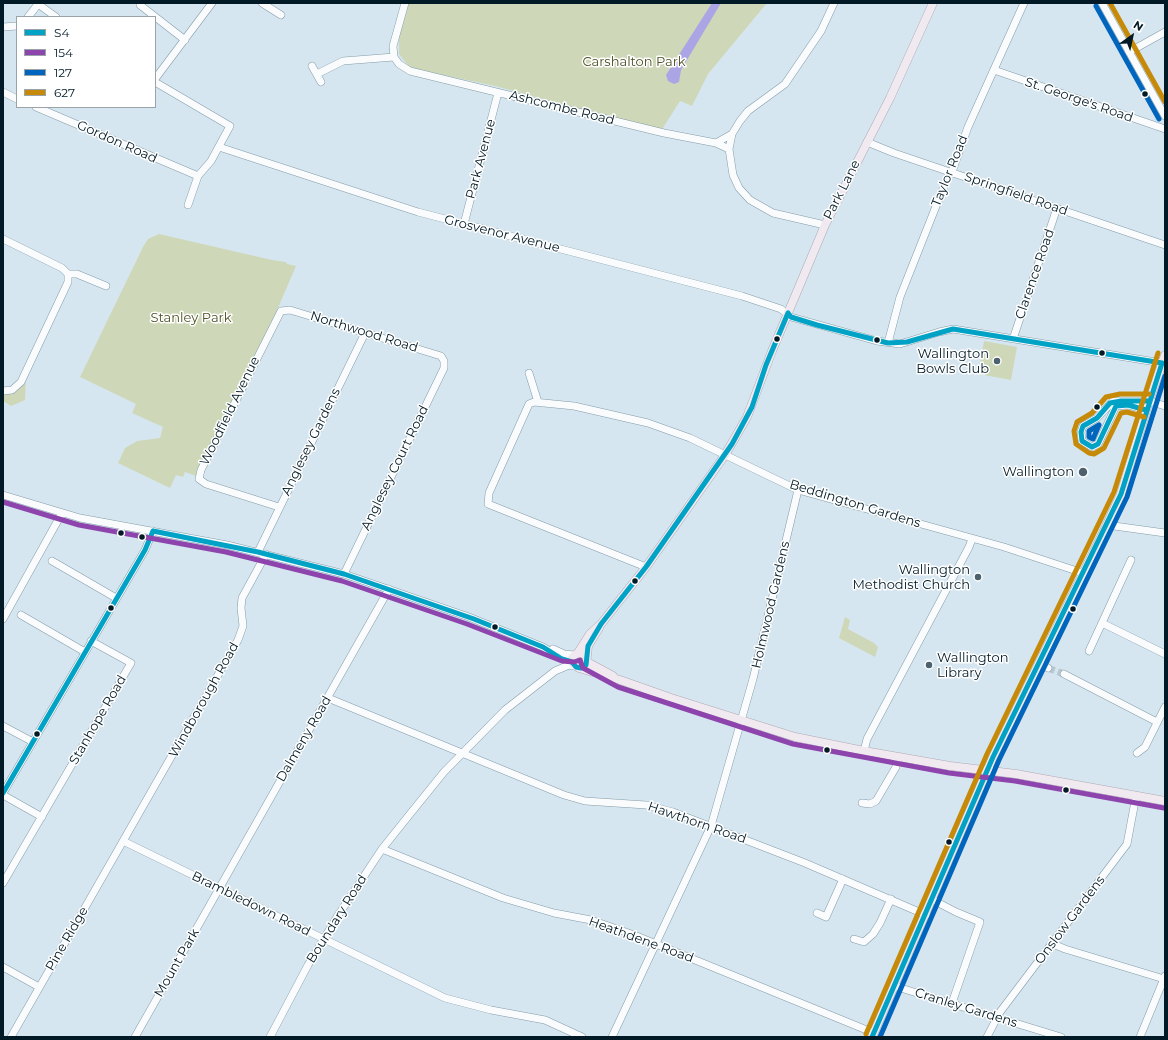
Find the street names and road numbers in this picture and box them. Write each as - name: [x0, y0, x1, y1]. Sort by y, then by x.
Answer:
- street label: St. George's Road: [1023, 74, 1135, 126]
- street label: Ashcombe Road: [508, 87, 616, 129]
- street label: Gordon Road: [74, 117, 160, 167]
- street label: Park Avenue: [463, 117, 499, 201]
- street label: Taylor Road: [929, 133, 971, 209]
- street label: Park Lane: [820, 157, 864, 223]
- street label: Springfield Road: [962, 169, 1070, 219]
- street label: Grosvenor Avenue: [442, 212, 562, 256]
- street label: Clarence Road: [1012, 227, 1058, 321]
- street label: Northwood Road: [308, 308, 420, 356]
- street label: Woodfield Avenue: [197, 354, 263, 468]
- street label: Anglesey Gardens: [278, 386, 344, 498]
- street label: Anglesey Court Road: [358, 403, 432, 533]
- street label: Beddington Gardens: [787, 477, 923, 531]
- street label: Holmwood Gardens: [749, 540, 793, 670]
- street label: Windborough Road: [166, 640, 242, 760]
- street label: Stanhope Road: [66, 673, 130, 767]
- street label: Dalmeny Road: [273, 693, 335, 785]
- street label: Hawthorn Road: [646, 799, 748, 847]
- street label: Brambledown Road: [189, 868, 313, 940]
- street label: Boundary Road: [303, 872, 371, 966]
- street label: Onslow Gardens: [1032, 873, 1108, 967]
- street label: Pine Ridge: [42, 904, 92, 974]
- street label: Heathdene Road: [586, 914, 696, 966]
- street label: Mount Park: [151, 926, 203, 1000]
- street label: Cranley Gardens: [913, 985, 1019, 1031]

